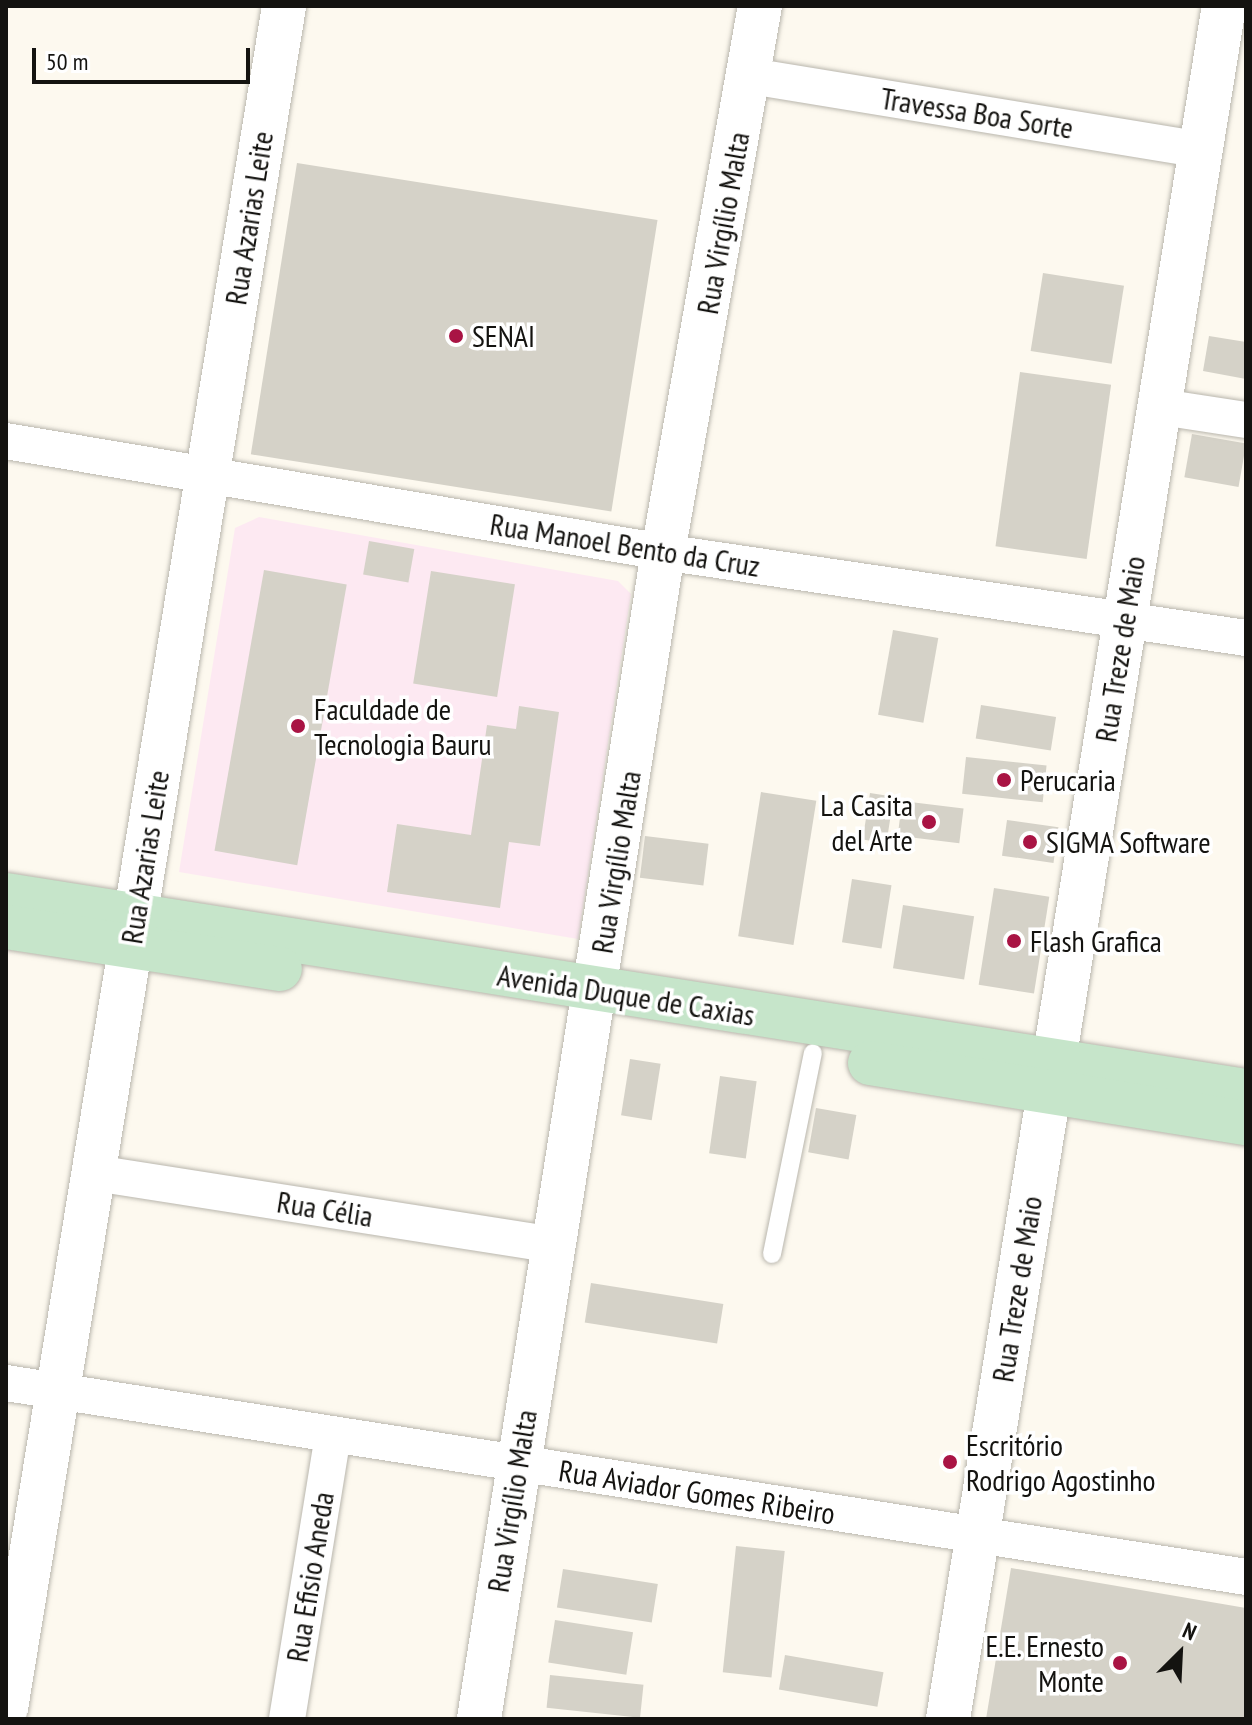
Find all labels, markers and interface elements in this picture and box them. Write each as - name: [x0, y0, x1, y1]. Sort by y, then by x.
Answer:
- scale bar: [36, 32, 254, 82]
- text: 50 m: [46, 46, 88, 77]
- street label: Travessa Boa Sorte: [878, 80, 1076, 146]
- street label: Rua Azarias Leite: [217, 128, 281, 308]
- street label: Rua Virgílio Malta: [689, 129, 757, 317]
- place label: SENAI: [472, 318, 535, 354]
- marker: SENAI: [447, 327, 465, 345]
- street label: Rua Manoel Bento da Cruz: [488, 506, 762, 584]
- street label: Rua Treze de Maio: [1087, 553, 1153, 745]
- place label: Faculdade de Tecnologia Bauru: [314, 691, 491, 762]
- marker: Faculdade de Tecnologia Bauru: [289, 717, 307, 735]
- place label: Perucaria: [1020, 762, 1116, 798]
- street label: Rua Azarias Leite: [113, 767, 177, 947]
- street label: Rua Virgílio Malta: [584, 768, 648, 956]
- marker: Perucaria: [995, 771, 1013, 789]
- place label: La Casita del Arte: [820, 787, 913, 858]
- marker: La Casita del Arte: [920, 813, 938, 831]
- place label: SIGMA Software: [1046, 824, 1212, 860]
- marker: SIGMA Software: [1021, 833, 1039, 851]
- place label: Flash Grafica: [1030, 923, 1162, 959]
- marker: Flash Grafica: [1005, 932, 1023, 950]
- street label: Avenida Duque de Caxias: [495, 957, 757, 1033]
- street label: Rua Célia: [274, 1184, 376, 1234]
- street label: Rua Treze de Maio: [984, 1193, 1050, 1385]
- street label: Rua Virgílio Malta: [480, 1407, 544, 1595]
- place label: Escritório Rodrigo Agostinho: [966, 1427, 1156, 1498]
- street label: Rua Aviador Gomes Ribeiro: [556, 1452, 838, 1532]
- marker: Escritório Rodrigo Agostinho: [941, 1453, 959, 1471]
- street label: Rua Efisio Aneda: [279, 1489, 341, 1665]
- north arrow: [1140, 1613, 1220, 1693]
- text: N: [1179, 1616, 1201, 1646]
- place label: E.E. Ernesto Monte: [983, 1628, 1104, 1698]
- marker: E.E. Ernesto Monte: [1111, 1654, 1129, 1672]

